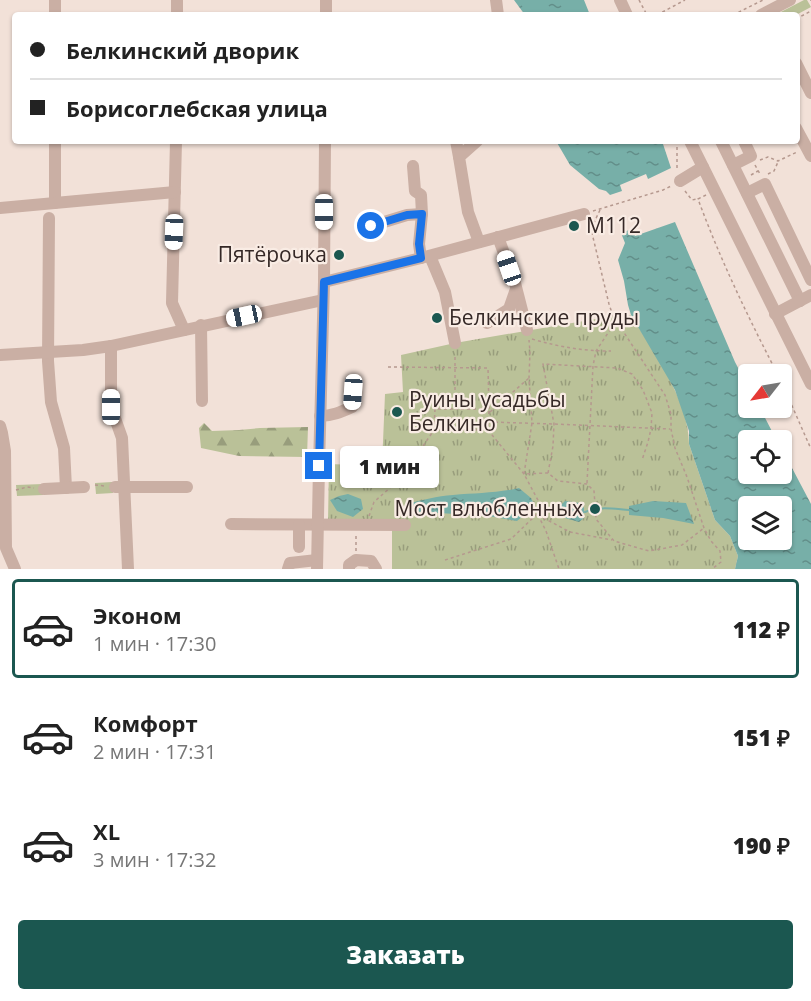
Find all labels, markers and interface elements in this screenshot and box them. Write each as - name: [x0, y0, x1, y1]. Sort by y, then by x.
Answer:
- text: Белкинский дворик: [66, 35, 299, 65]
- text: Борисоглебская улица: [66, 93, 328, 123]
- car: [315, 194, 333, 230]
- place label: М112: [586, 211, 641, 239]
- route start: [357, 212, 384, 239]
- car: [164, 214, 184, 250]
- marker: М112: [567, 219, 581, 233]
- place label: Пятёрочка: [218, 240, 327, 268]
- marker: Пятёрочка: [332, 248, 346, 262]
- car: [495, 248, 523, 288]
- car: [225, 303, 263, 329]
- place label: Белкинские пруды: [449, 303, 639, 331]
- marker: Белкинские пруды: [430, 311, 444, 325]
- north arrow: [738, 364, 792, 418]
- map controls: [738, 364, 792, 550]
- car: [343, 373, 363, 411]
- place label: Руины усадьбы Белкино: [409, 385, 566, 437]
- car: [102, 389, 120, 425]
- marker: Руины усадьбы Белкино: [390, 405, 404, 419]
- button: locate: [738, 430, 792, 484]
- callout: 1 мин: [340, 445, 439, 487]
- route end: [305, 452, 332, 479]
- text: 1 мин: [359, 453, 420, 480]
- place label: Мост влюбленных: [395, 494, 583, 522]
- button: layers: [738, 496, 792, 550]
- marker: Мост влюбленных: [588, 502, 602, 516]
- text: Эконом: [93, 600, 182, 630]
- icon: car: [21, 602, 75, 656]
- text: 112 ₽: [733, 614, 790, 644]
- text: 1 мин · 17:30: [93, 630, 216, 657]
- text: Комфорт: [93, 708, 198, 738]
- icon: car: [21, 710, 75, 764]
- text: 151 ₽: [733, 722, 790, 752]
- text: 2 мин · 17:31: [93, 738, 216, 765]
- text: XL: [93, 816, 120, 846]
- icon: car: [21, 818, 75, 872]
- text: 190 ₽: [733, 830, 790, 860]
- text: 3 мин · 17:32: [93, 846, 216, 873]
- button: Заказать: [18, 920, 793, 989]

